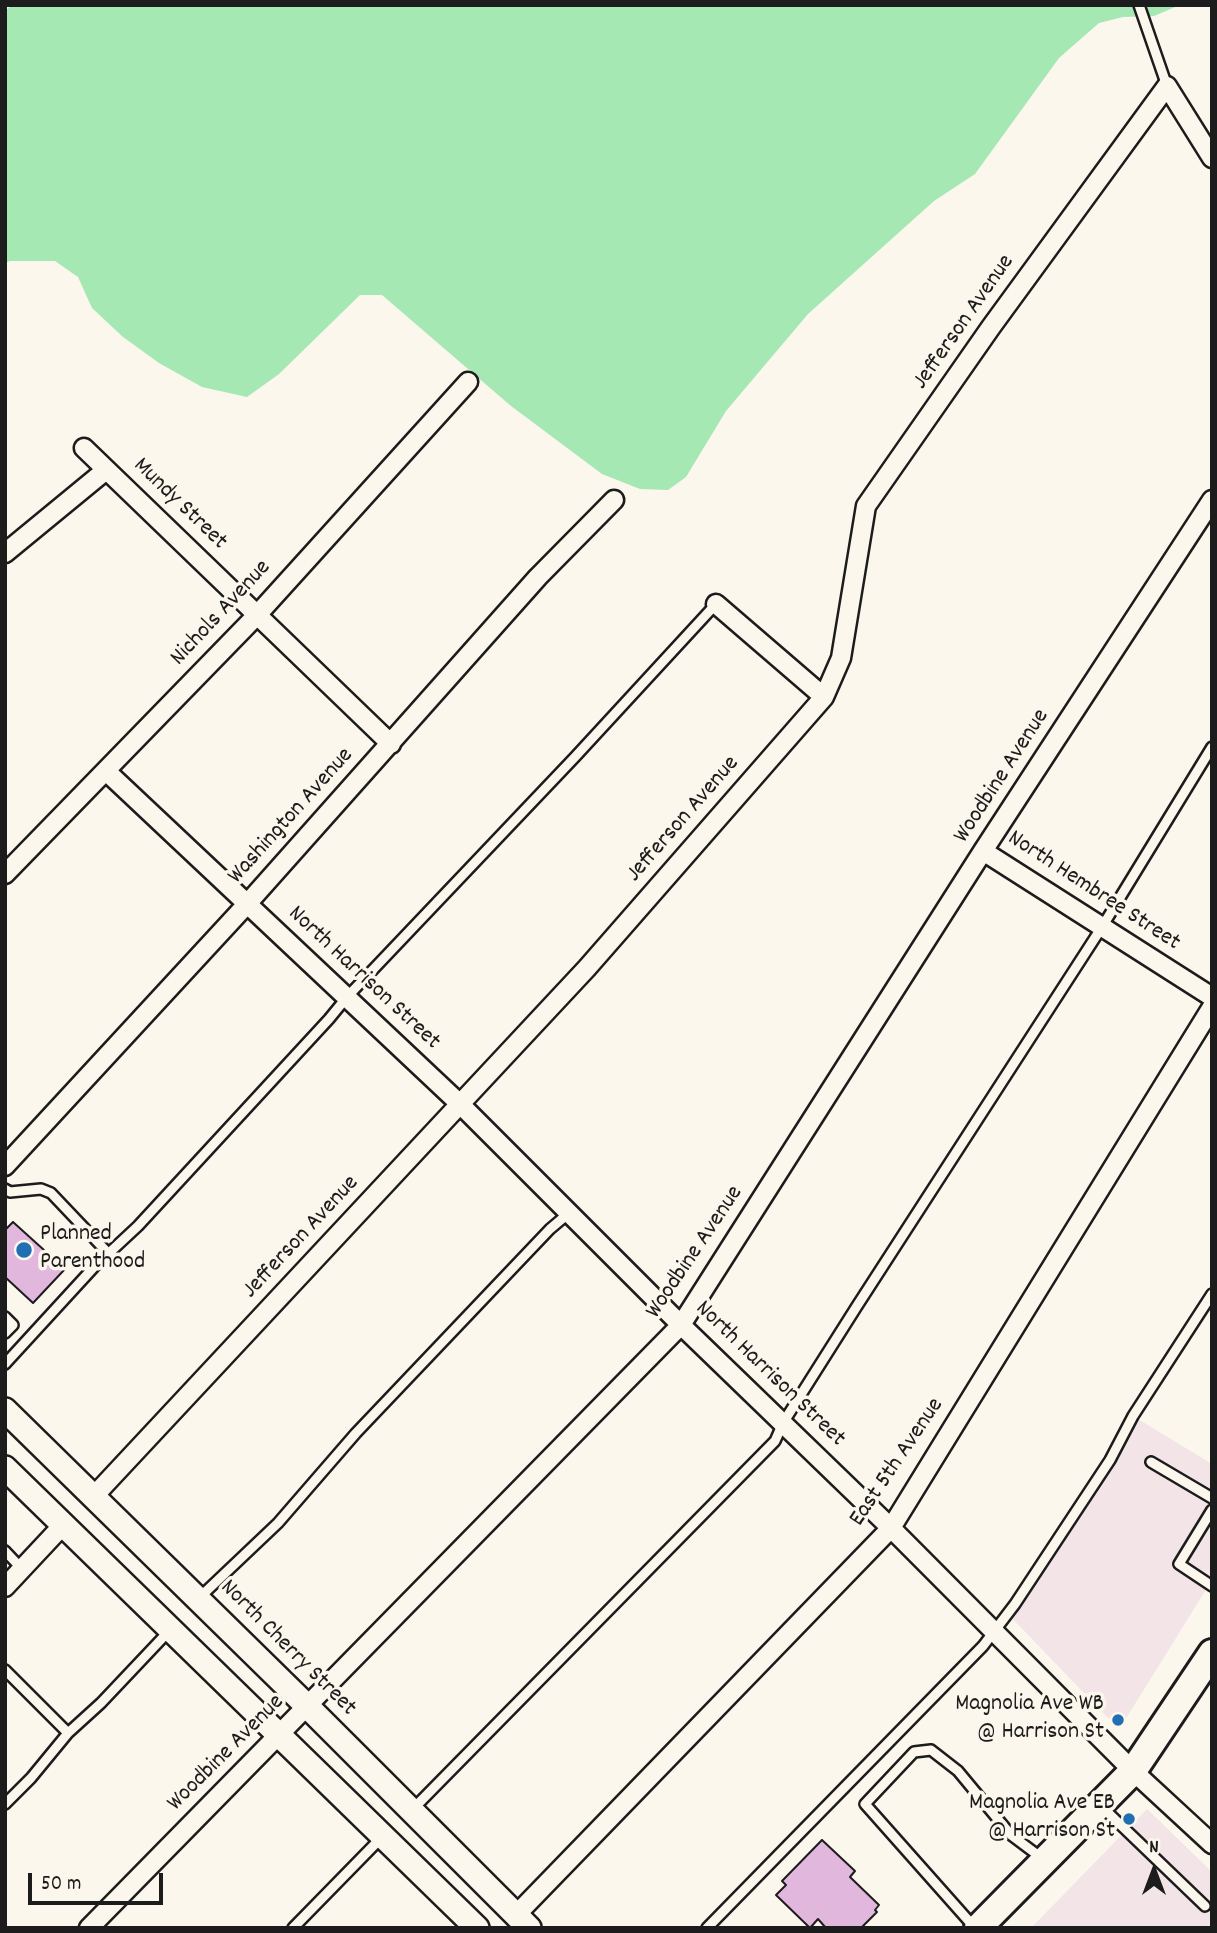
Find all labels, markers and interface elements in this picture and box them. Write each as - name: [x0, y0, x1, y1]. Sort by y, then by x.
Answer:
- street label: Jefferson Avenue: [908, 250, 1022, 396]
- street label: Mundy Street: [126, 453, 232, 557]
- street label: Nichols Avenue: [166, 555, 278, 673]
- street label: Woodbine Avenue: [949, 705, 1057, 849]
- street label: Washington Avenue: [223, 743, 361, 891]
- street label: Jefferson Avenue: [621, 751, 747, 889]
- street label: North Hembree Street: [1001, 825, 1185, 959]
- street label: North Harrison Street: [281, 901, 445, 1057]
- street label: Jefferson Avenue: [238, 1170, 366, 1306]
- street label: Woodbine Avenue: [641, 1181, 751, 1325]
- place label: Planned Parenthood: [40, 1222, 145, 1278]
- marker: Planned Parenthood: [14, 1240, 34, 1260]
- street label: North Harrison Street: [688, 1296, 850, 1454]
- street label: East 5th Avenue: [844, 1393, 952, 1533]
- street label: North Cherry Street: [213, 1575, 361, 1723]
- street label: Woodbine Avenue: [162, 1689, 292, 1819]
- place label: Magnolia Ave WB @ Harrison St: [955, 1692, 1104, 1748]
- marker: Magnolia Ave WB @ Harrison St: [1110, 1712, 1126, 1728]
- place label: Magnolia Ave EB @ Harrison St: [969, 1791, 1115, 1847]
- marker: Magnolia Ave EB @ Harrison St: [1121, 1811, 1137, 1827]
- north arrow: [1119, 1835, 1189, 1905]
- text: N: [1149, 1835, 1159, 1862]
- scale bar: [32, 1860, 166, 1904]
- text: 50 m: [41, 1870, 81, 1900]

